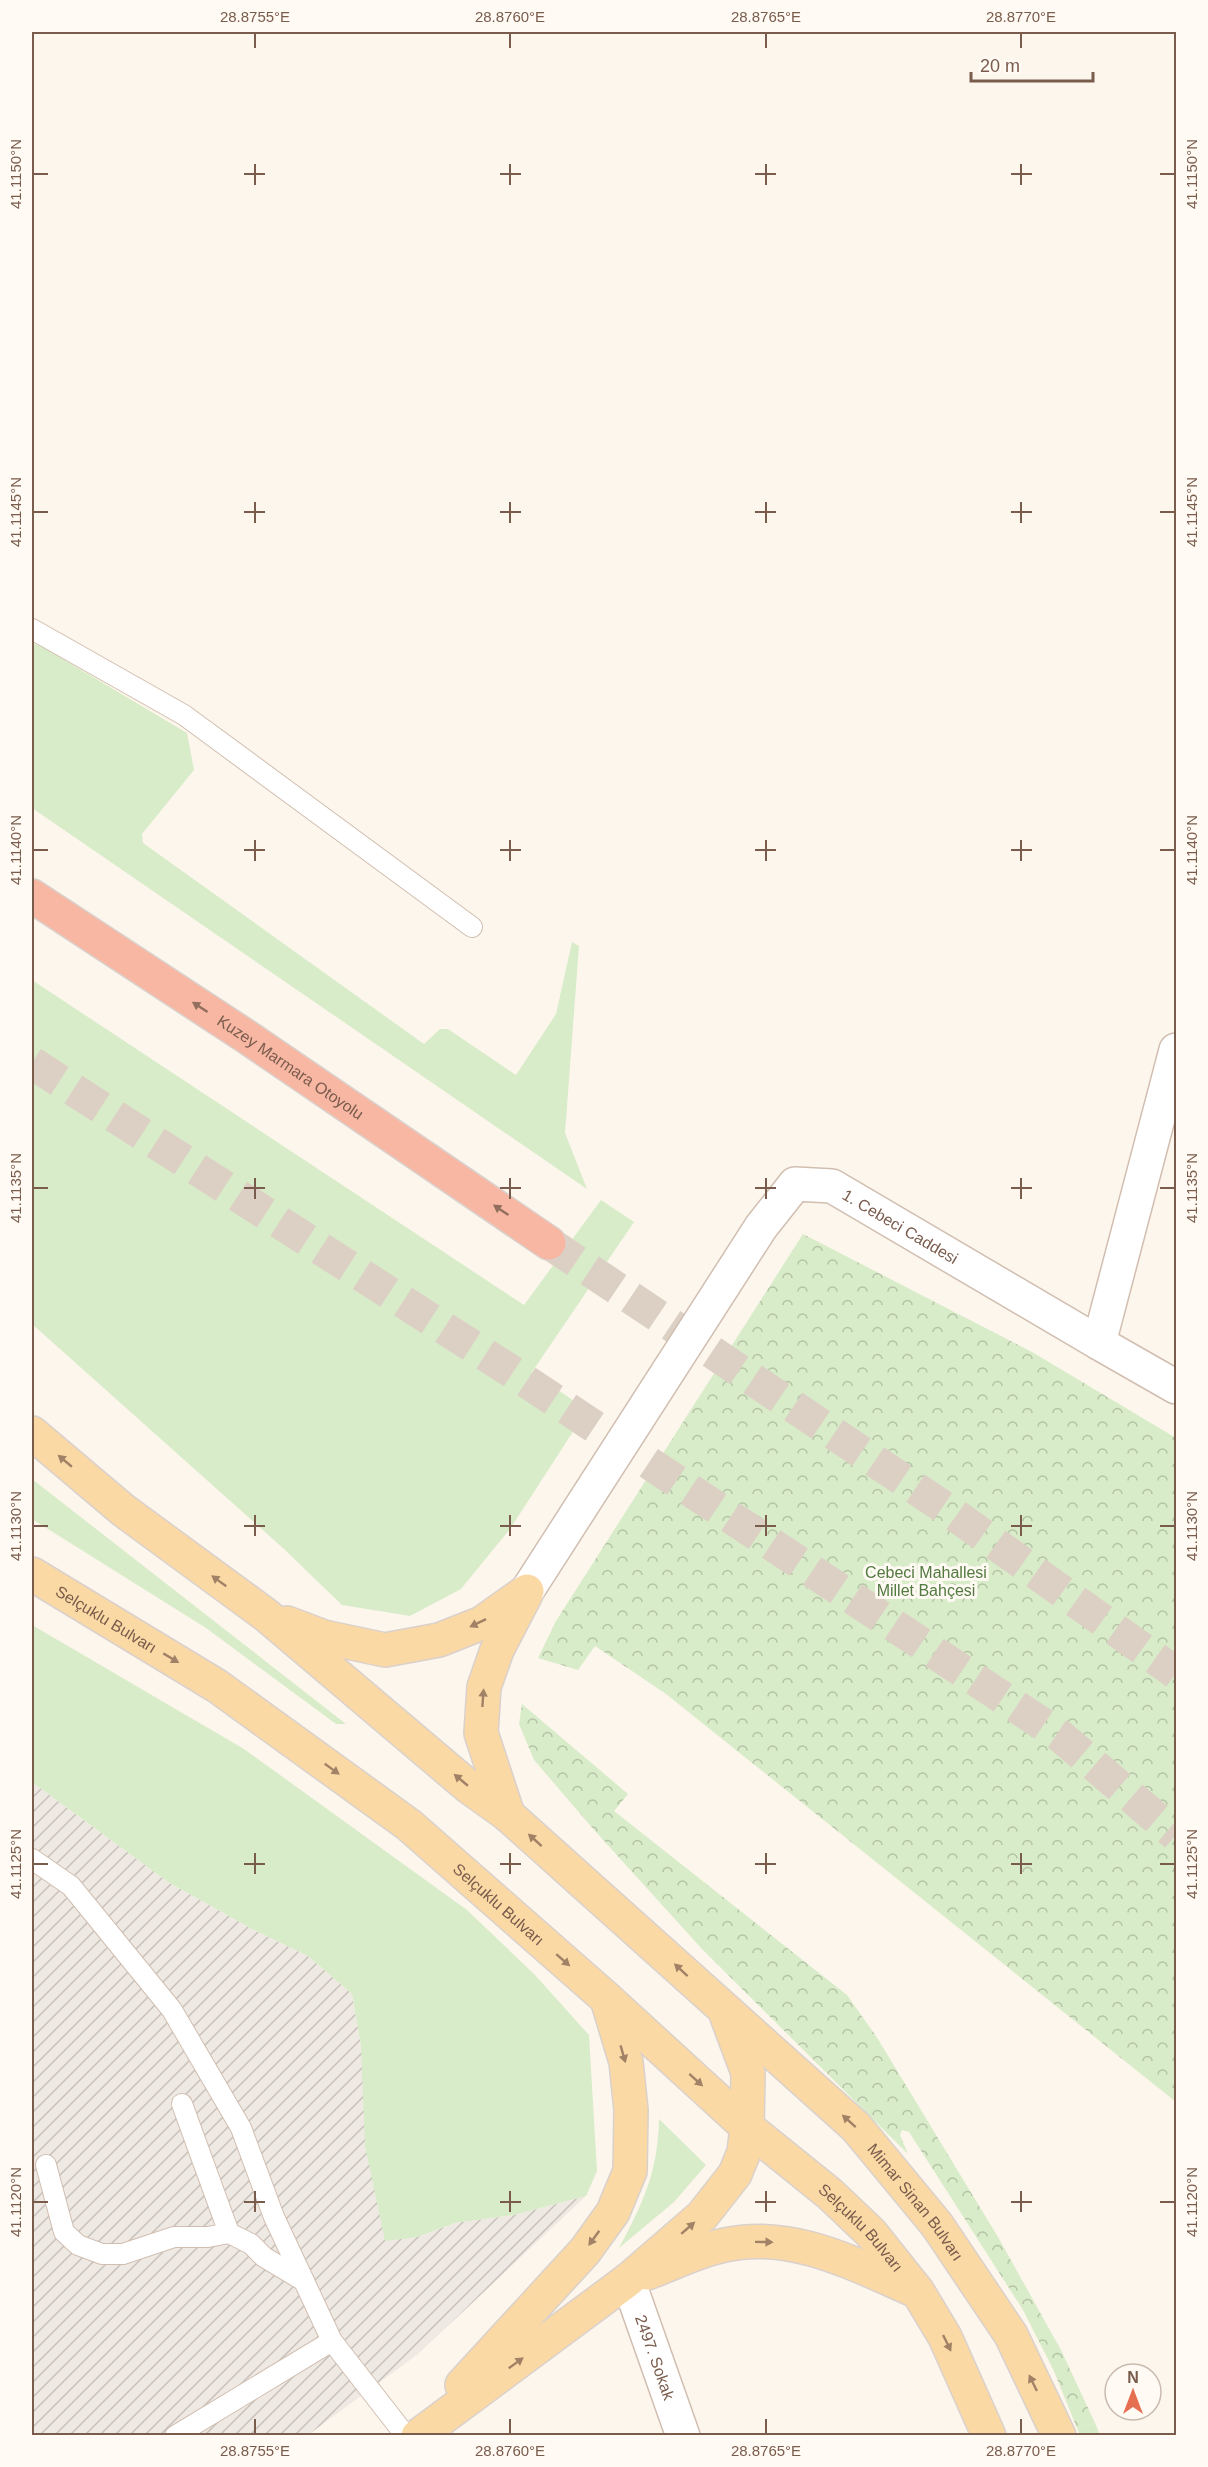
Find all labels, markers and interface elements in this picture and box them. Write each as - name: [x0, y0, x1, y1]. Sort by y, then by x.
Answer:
- text: 28.8755°E: [220, 8, 290, 25]
- text: 28.8760°E: [475, 8, 545, 25]
- text: 28.8765°E: [731, 8, 801, 25]
- text: 28.8770°E: [986, 8, 1056, 25]
- scale bar: [971, 45, 1092, 83]
- text: 20 m: [980, 56, 1020, 76]
- text: 41.1150°N: [7, 139, 24, 209]
- text: 41.1150°N: [1183, 139, 1200, 209]
- text: 41.1145°N: [7, 477, 24, 547]
- text: 41.1145°N: [1183, 477, 1200, 547]
- text: 41.1140°N: [7, 815, 24, 885]
- text: 41.1140°N: [1183, 815, 1200, 885]
- one-way arrow: [192, 1001, 208, 1012]
- street label: Kuzey Marmara Otoyolu: [214, 1012, 366, 1123]
- text: 41.1135°N: [7, 1153, 24, 1223]
- text: 41.1135°N: [1183, 1153, 1200, 1223]
- street label: 1. Cebeci Caddesi: [839, 1186, 961, 1267]
- one-way arrow: [493, 1204, 509, 1216]
- one-way arrow: [58, 1455, 73, 1468]
- text: 41.1130°N: [7, 1491, 24, 1561]
- text: 41.1130°N: [1183, 1491, 1200, 1561]
- park label: Cebeci Mahallesi Millet Bahçesi: [865, 1564, 987, 1599]
- one-way arrow: [211, 1575, 227, 1587]
- street label: Selçuklu Bulvarı: [53, 1582, 160, 1656]
- one-way arrow: [469, 1618, 487, 1628]
- one-way arrow: [163, 1653, 179, 1664]
- one-way arrow: [478, 1689, 488, 1708]
- one-way arrow: [323, 1763, 339, 1775]
- one-way arrow: [454, 1774, 469, 1787]
- text: 41.1125°N: [7, 1829, 24, 1899]
- text: 41.1125°N: [1183, 1829, 1200, 1899]
- one-way arrow: [528, 1834, 543, 1847]
- street label: Selçuklu Bulvarı: [450, 1860, 547, 1949]
- one-way arrow: [555, 1953, 570, 1966]
- one-way arrow: [674, 1963, 688, 1977]
- one-way arrow: [619, 2045, 628, 2063]
- one-way arrow: [688, 2073, 703, 2086]
- one-way arrow: [842, 2114, 857, 2128]
- street label: Mimar Sinan Bulvarı: [864, 2140, 966, 2264]
- text: 41.1120°N: [7, 2167, 24, 2237]
- text: 41.1120°N: [1183, 2167, 1200, 2237]
- street label: Selçuklu Bulvarı: [815, 2180, 906, 2275]
- one-way arrow: [680, 2222, 695, 2235]
- one-way arrow: [589, 2231, 601, 2246]
- one-way arrow: [755, 2237, 774, 2246]
- street label: 2497. Sokak: [632, 2313, 678, 2403]
- one-way arrow: [943, 2334, 952, 2351]
- one-way arrow: [508, 2358, 523, 2370]
- north arrow: [1103, 2362, 1163, 2422]
- text: N: [1127, 2369, 1139, 2386]
- one-way arrow: [1029, 2374, 1038, 2391]
- text: 28.8755°E: [220, 2442, 290, 2459]
- text: 28.8760°E: [475, 2442, 545, 2459]
- text: 28.8765°E: [731, 2442, 801, 2459]
- text: 28.8770°E: [986, 2442, 1056, 2459]

